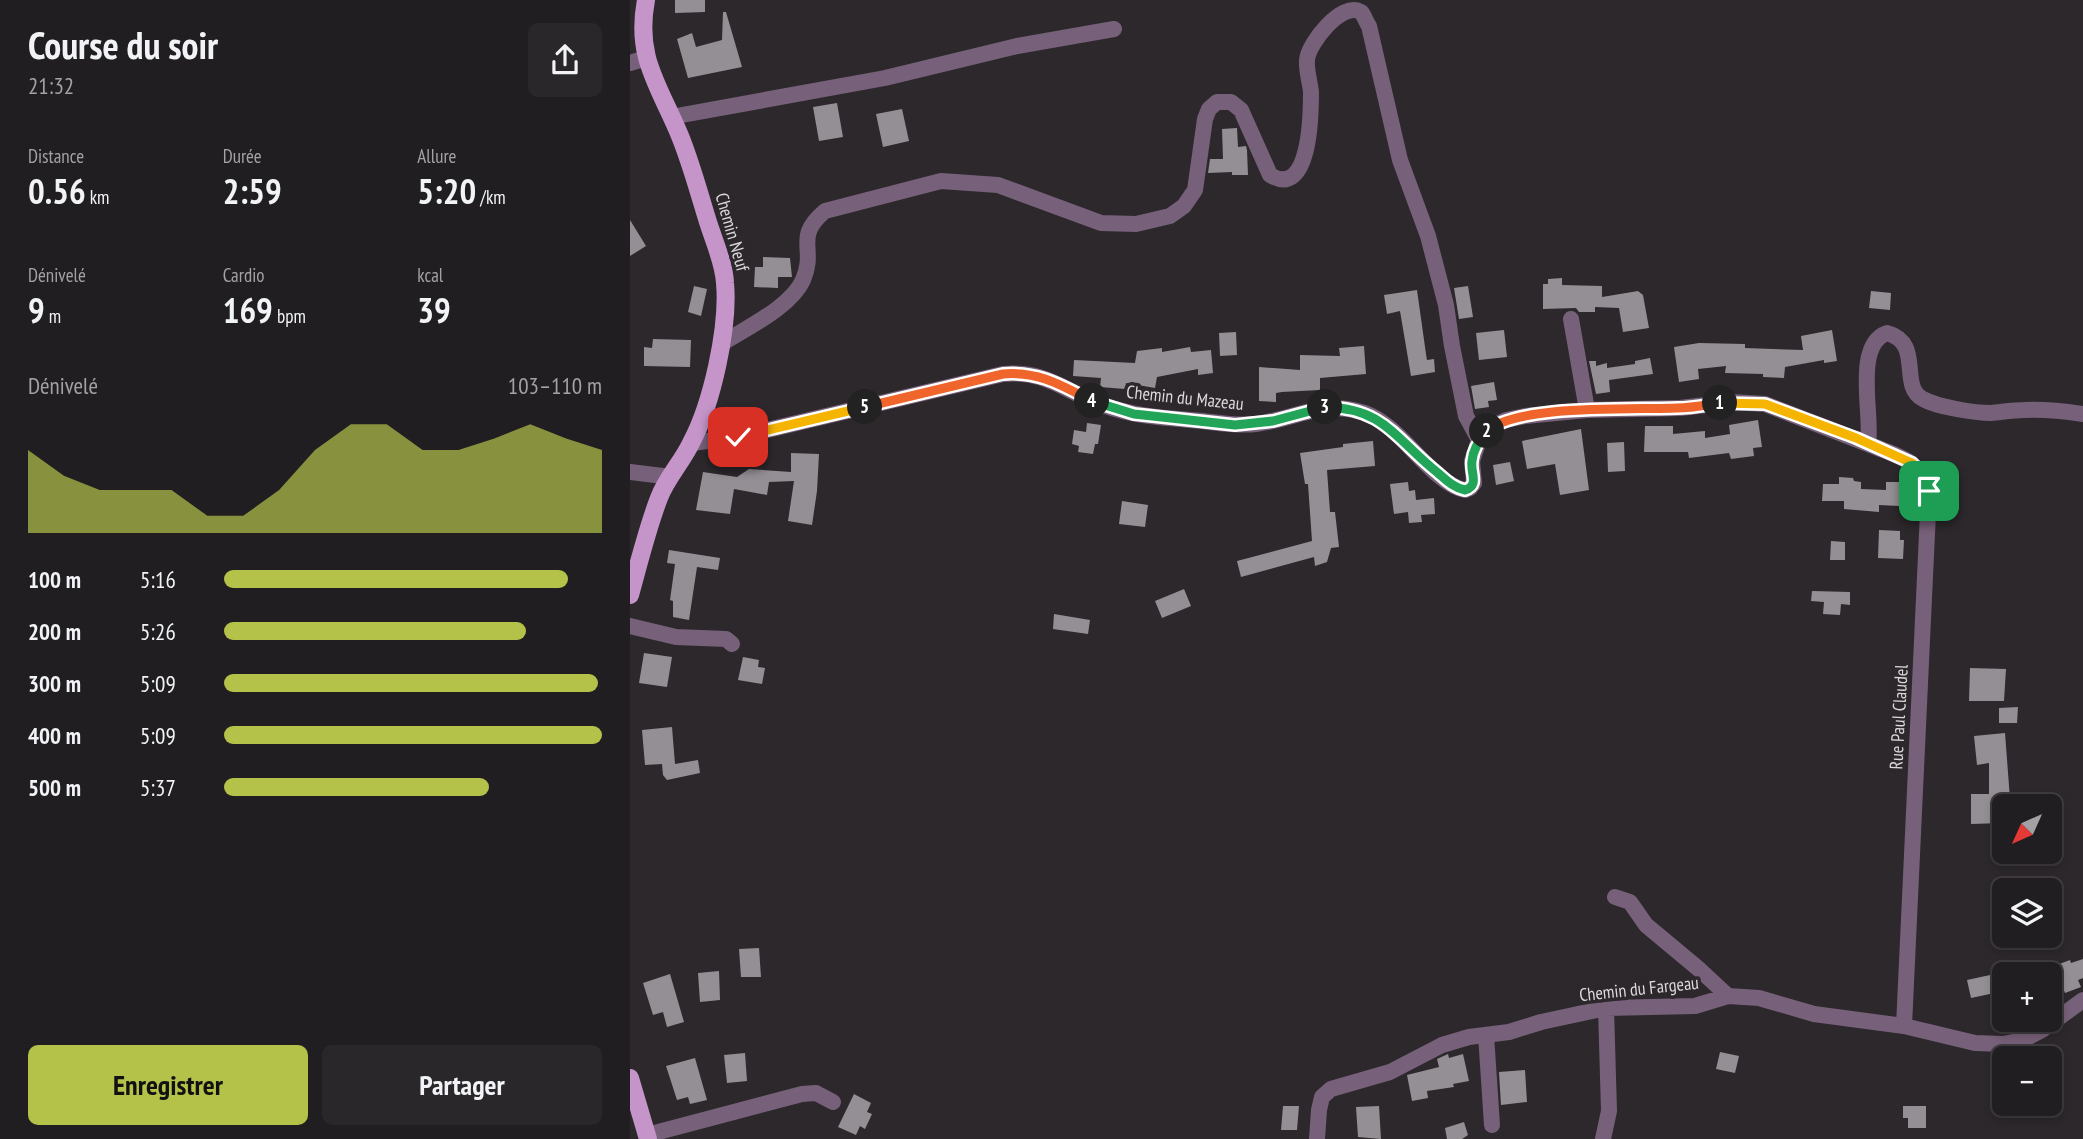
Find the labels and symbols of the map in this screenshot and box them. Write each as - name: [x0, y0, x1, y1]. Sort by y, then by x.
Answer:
- street label: Chemin Neuf: [710, 190, 755, 275]
- street label: Chemin du Mazeau: [1125, 380, 1245, 415]
- pin: 4: [1074, 384, 1110, 418]
- pin: 1: [1702, 386, 1738, 420]
- pin: 5: [848, 390, 882, 424]
- pin: 3: [1308, 390, 1342, 424]
- pin: [708, 407, 768, 467]
- pin: 2: [1470, 414, 1504, 448]
- pin: [1899, 461, 1959, 521]
- street label: Rue Paul Claudel: [1884, 663, 1913, 770]
- north arrow: [1992, 794, 2062, 864]
- street label: Chemin du Fargeau: [1578, 971, 1700, 1006]

